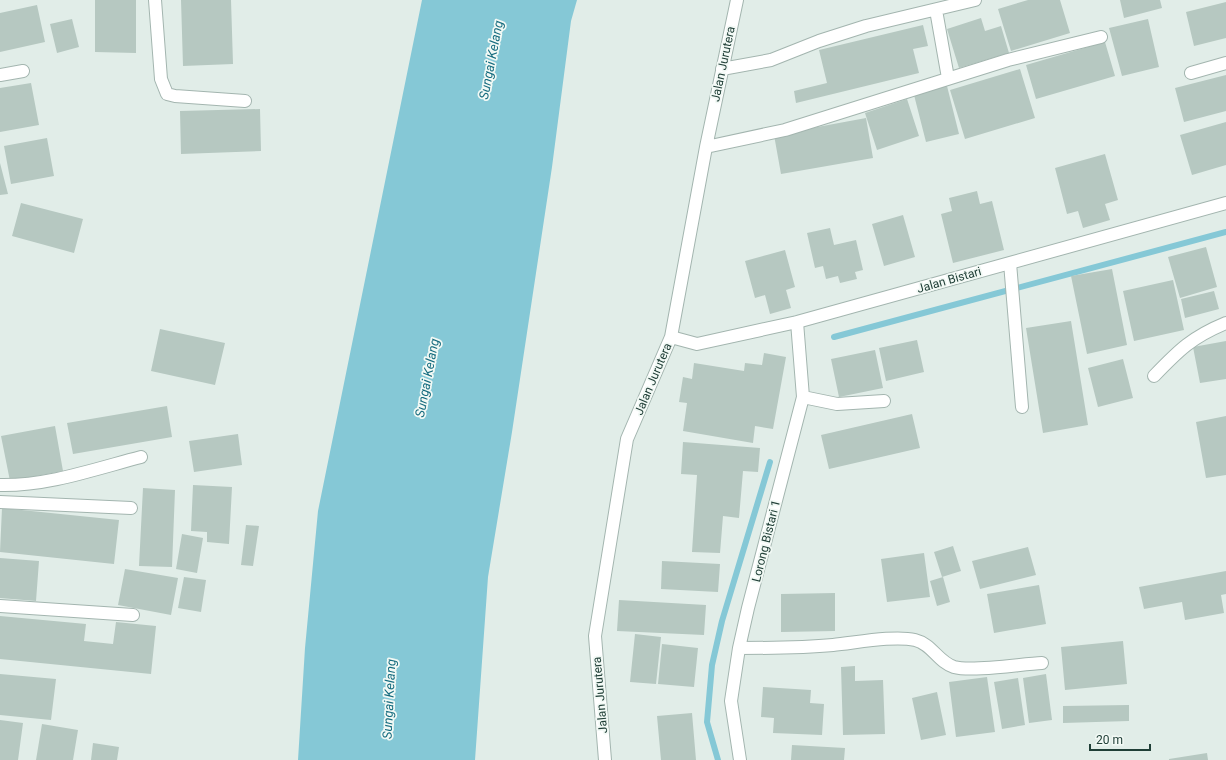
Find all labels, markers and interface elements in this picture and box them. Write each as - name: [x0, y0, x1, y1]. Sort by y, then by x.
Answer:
- water label: Sungai Kelang: [476, 19, 506, 101]
- street label: Jalan Jurutera: [708, 25, 738, 103]
- street label: Jalan Bistari: [915, 264, 983, 296]
- water label: Sungai Kelang: [412, 337, 442, 419]
- street label: Jalan Jurutera: [632, 341, 674, 417]
- street label: Lorong Bistari 1: [749, 498, 783, 584]
- street label: Jalan Jurutera: [590, 656, 610, 734]
- water label: Sungai Kelang: [379, 659, 399, 739]
- scale bar: [1090, 726, 1150, 752]
- text: 20 m: [1096, 733, 1123, 747]

